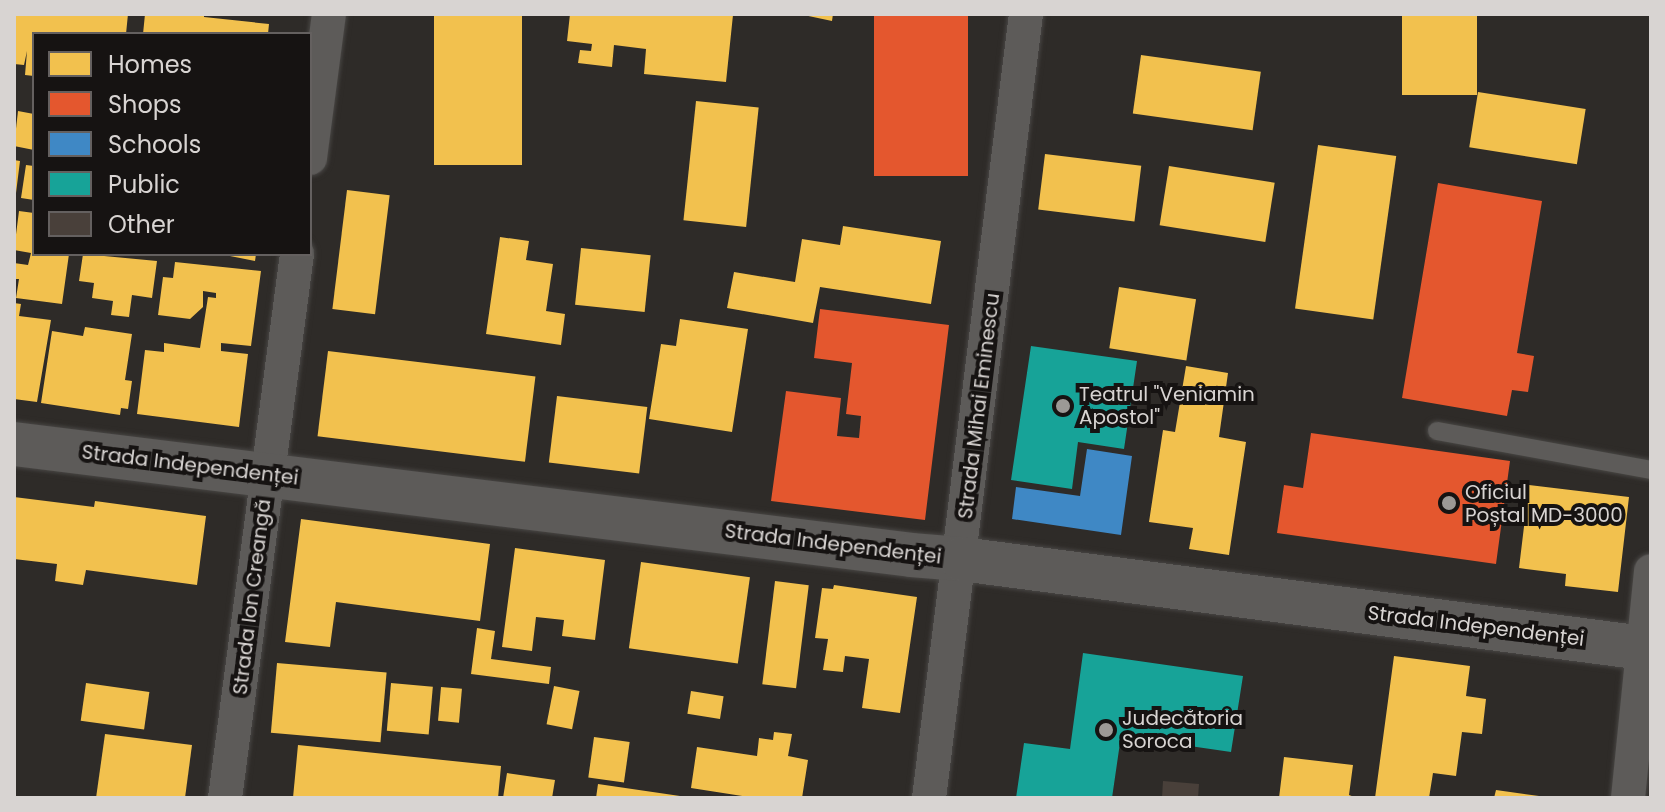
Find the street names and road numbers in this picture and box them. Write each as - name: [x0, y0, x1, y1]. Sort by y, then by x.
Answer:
- street label: Strada Mihai Eminescu: [953, 292, 1005, 520]
- street label: Strada Independenței: [80, 440, 300, 490]
- street label: Strada Ion Creangă: [228, 498, 276, 696]
- street label: Strada Independenței: [723, 519, 943, 569]
- street label: Strada Independenței: [1366, 601, 1586, 651]

